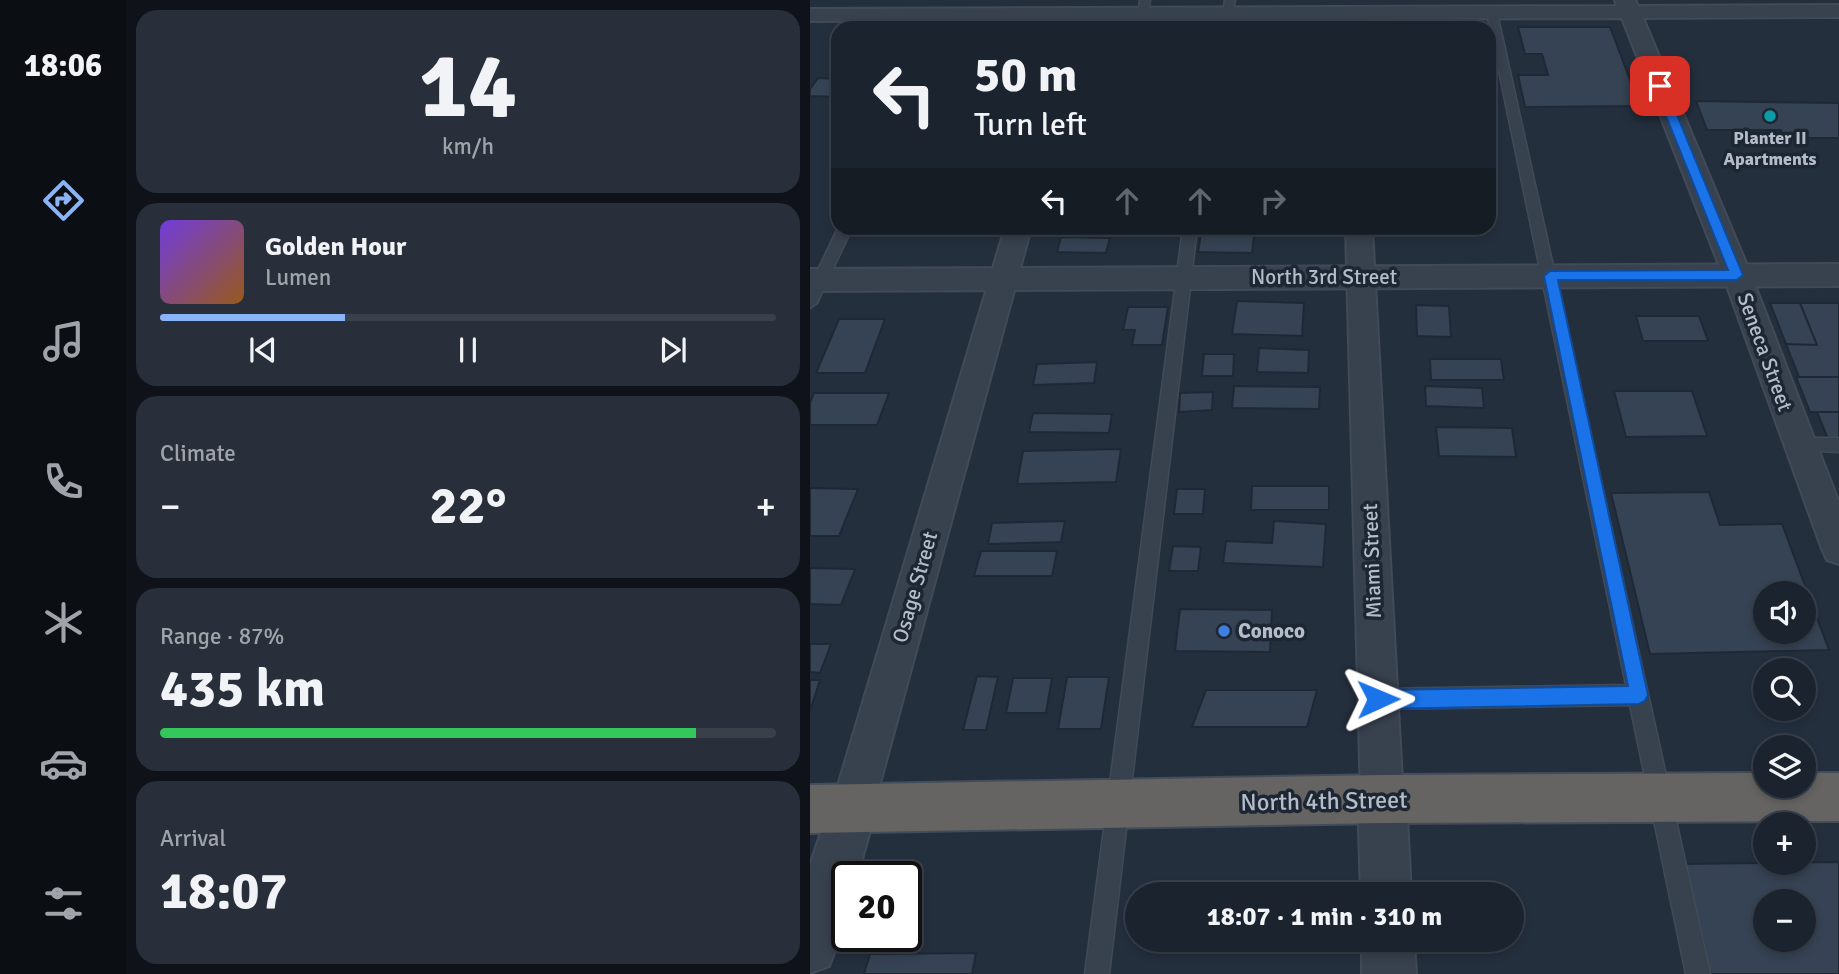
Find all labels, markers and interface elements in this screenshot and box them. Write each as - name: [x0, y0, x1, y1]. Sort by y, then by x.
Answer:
- text: 14: [419, 30, 517, 143]
- text: 50 m: [974, 45, 1077, 105]
- text: 18:06: [24, 46, 102, 85]
- icon: left: [859, 49, 950, 140]
- pin: [1630, 56, 1690, 116]
- icon: arrive: [1641, 67, 1679, 105]
- text: Turn left: [974, 105, 1087, 144]
- marker: Planter II Apartments: [1762, 108, 1778, 124]
- place label: Planter II Apartments: [1723, 127, 1817, 170]
- text: km/h: [442, 132, 494, 161]
- icon: directions: [39, 176, 88, 225]
- icon: left: [1035, 182, 1073, 220]
- icon: ahead: [1108, 182, 1146, 220]
- icon: ahead: [1181, 182, 1219, 220]
- icon: right: [1254, 182, 1292, 220]
- text: Golden Hour: [265, 231, 406, 263]
- text: Lumen: [265, 263, 331, 292]
- street label: North 3rd Street: [1251, 264, 1397, 290]
- street label: Seneca Street: [1732, 289, 1798, 415]
- icon: music: [39, 317, 88, 366]
- icon: previous: [244, 331, 282, 369]
- icon: pause: [449, 331, 487, 369]
- icon: next: [654, 331, 692, 369]
- text: Climate: [160, 439, 236, 468]
- icon: phone: [39, 457, 88, 506]
- text: 22°: [430, 474, 506, 538]
- text: −: [160, 483, 181, 530]
- text: +: [755, 483, 776, 530]
- street label: Miami Street: [1357, 503, 1387, 619]
- street label: Osage Street: [887, 528, 943, 646]
- map controls: [1753, 581, 1816, 952]
- button: sound: [1753, 581, 1816, 644]
- icon: climate: [39, 598, 88, 647]
- place label: Conoco: [1238, 618, 1305, 644]
- text: Range · 87%: [160, 622, 284, 651]
- marker: Conoco: [1216, 623, 1232, 639]
- text: 435 km: [160, 657, 325, 721]
- button: search: [1753, 658, 1816, 721]
- position arrow: [1341, 662, 1415, 736]
- button: layers: [1753, 735, 1816, 798]
- icon: car: [39, 739, 88, 788]
- street label: North 4th Street: [1240, 785, 1408, 817]
- button: +: [1753, 812, 1816, 875]
- text: Arrival: [160, 824, 226, 853]
- text: 18:07: [160, 859, 288, 923]
- speed limit sign: 20: [831, 861, 922, 952]
- icon: filters: [39, 879, 88, 928]
- button: −: [1753, 889, 1816, 952]
- text: 18:07 · 1 min · 310 m: [1207, 901, 1442, 933]

